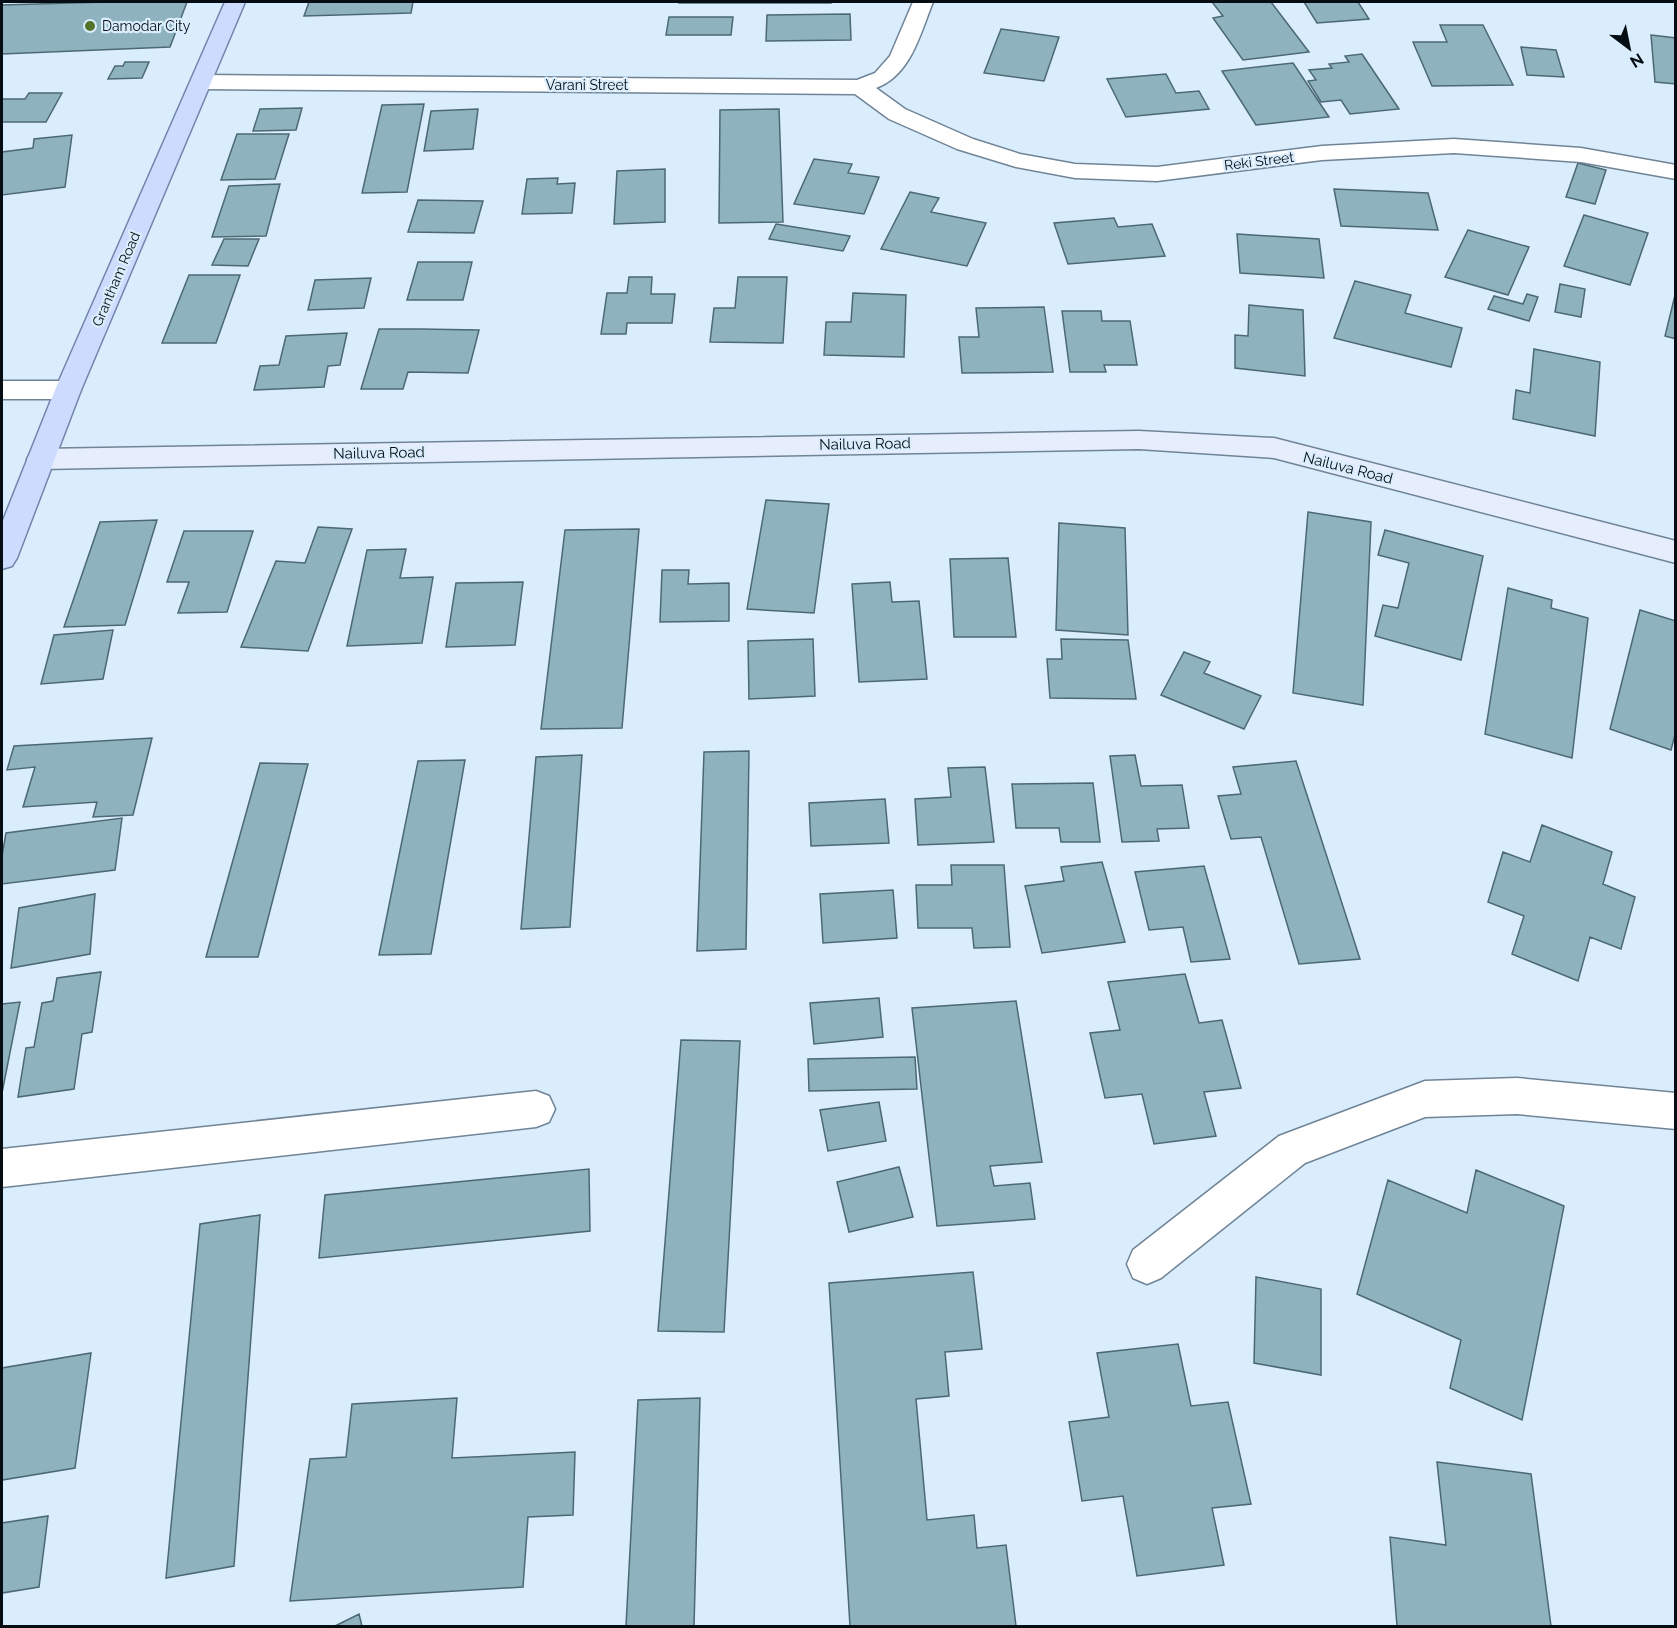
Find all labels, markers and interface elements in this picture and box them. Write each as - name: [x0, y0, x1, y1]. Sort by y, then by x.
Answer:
- place label: Damodar City: [102, 18, 191, 34]
- north arrow: [1599, 18, 1659, 78]
- marker: Damodar City: [83, 19, 97, 33]
- text: N: [1626, 49, 1647, 72]
- street label: Varani Street: [546, 77, 629, 93]
- street label: Reki Street: [1223, 149, 1295, 173]
- street label: Grantham Road: [89, 229, 143, 329]
- street label: Nailuva Road: [819, 434, 911, 454]
- street label: Nailuva Road: [333, 443, 425, 463]
- street label: Nailuva Road: [1301, 448, 1395, 488]

